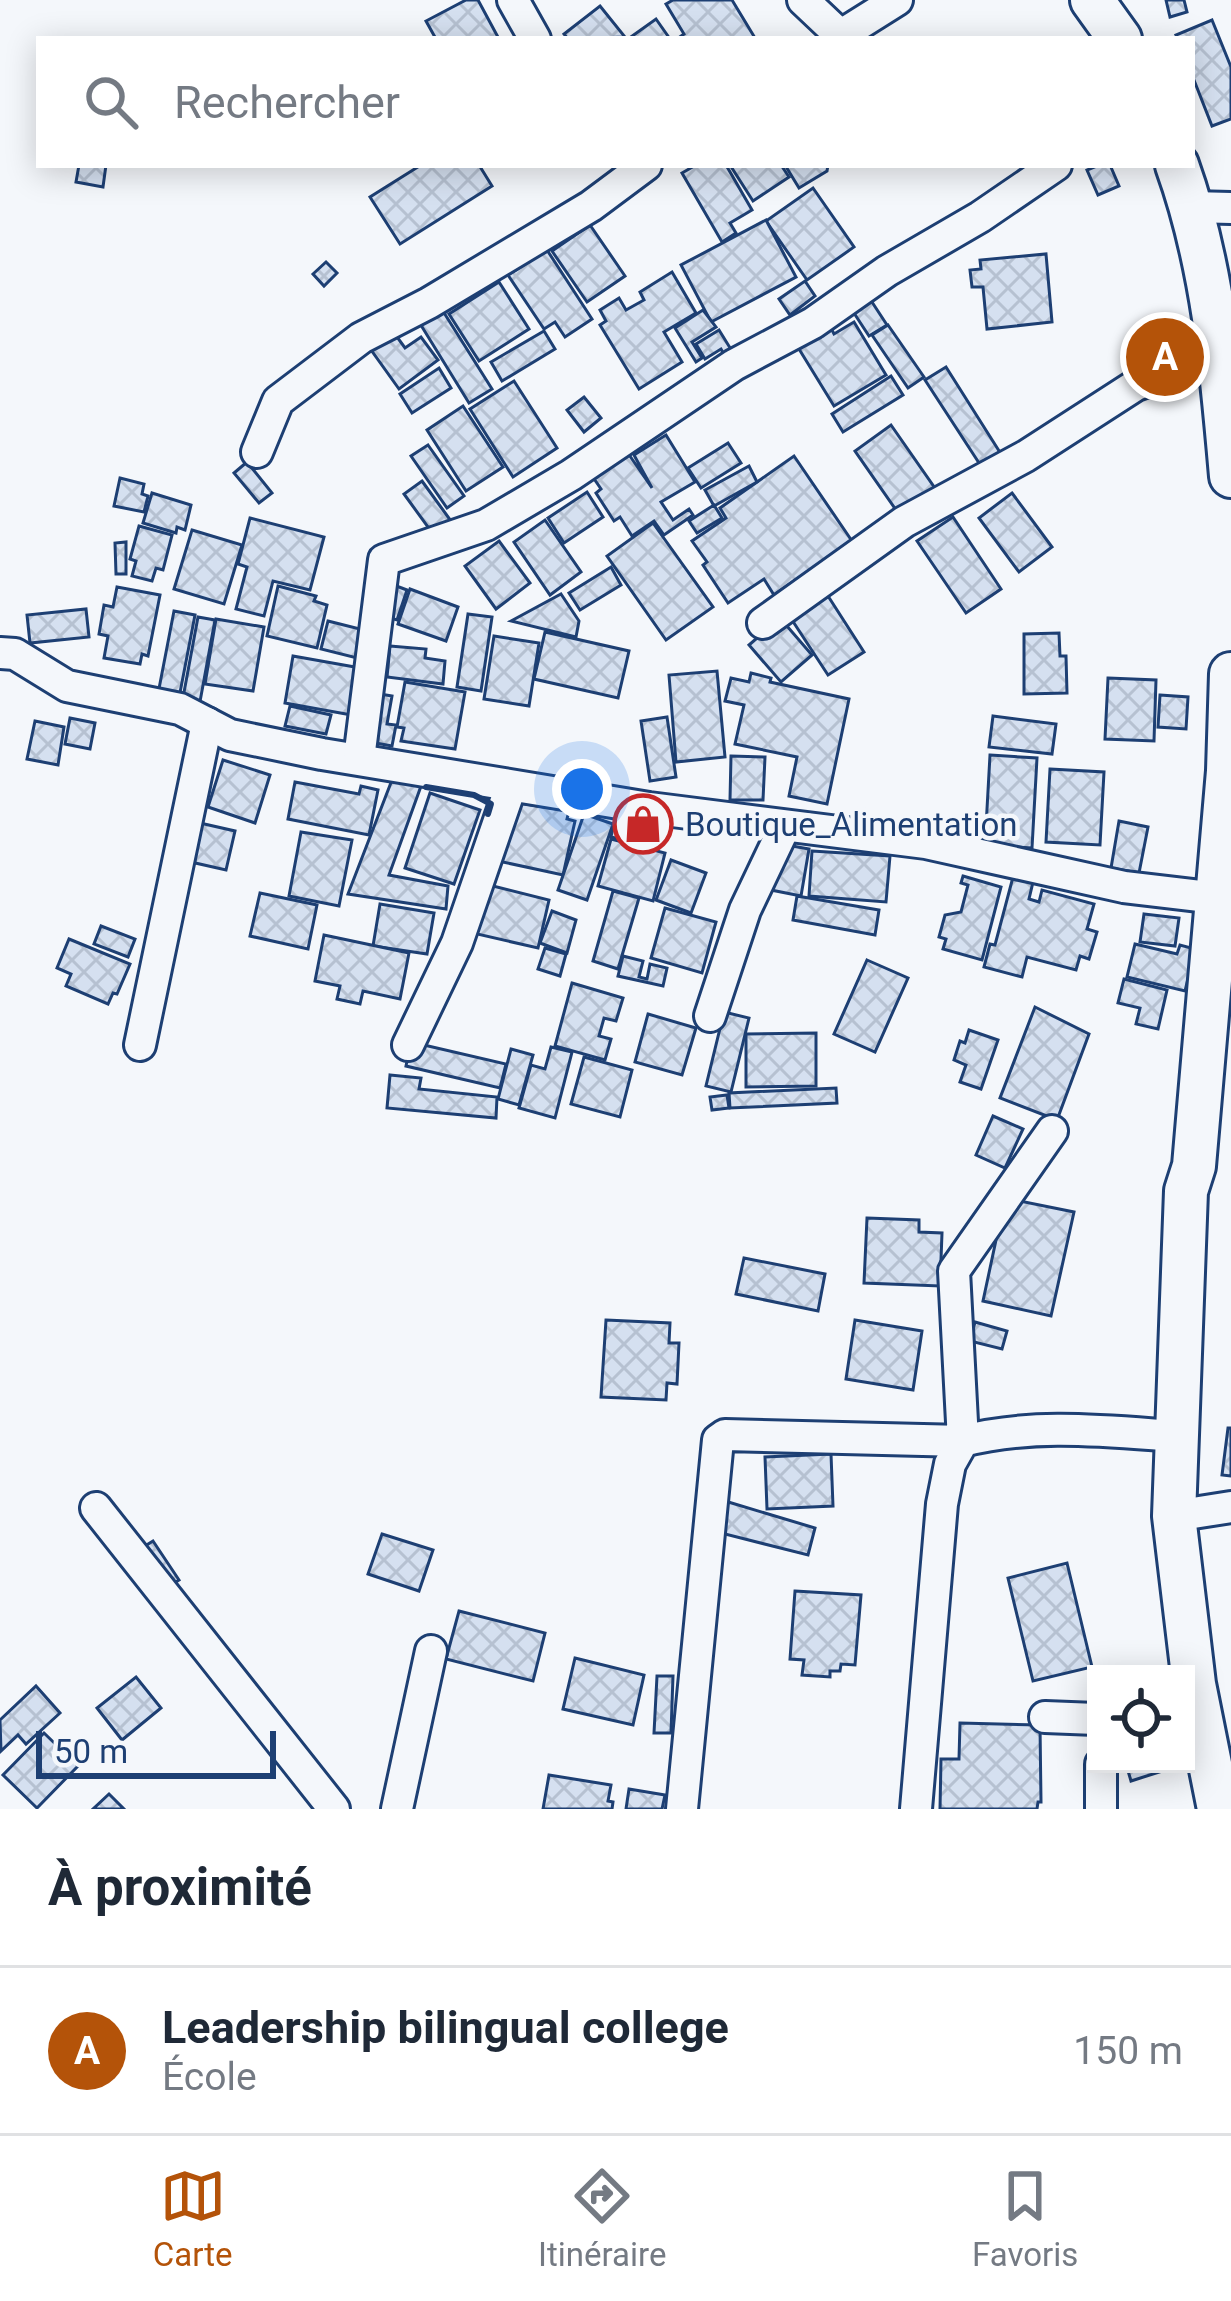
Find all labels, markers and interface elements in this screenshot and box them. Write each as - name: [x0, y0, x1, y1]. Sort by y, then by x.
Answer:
- search box: [36, 36, 1195, 168]
- icon: search: [78, 69, 144, 135]
- text: Rechercher: [174, 76, 400, 129]
- pin: A: [1126, 312, 1204, 402]
- your location: [552, 759, 612, 819]
- shop icon: Boutique_Alimentation: [612, 793, 674, 855]
- place label: Boutique_Alimentation: [685, 805, 1018, 844]
- map controls: [1087, 1665, 1195, 1773]
- button: locate: [1087, 1665, 1195, 1773]
- scale bar: [36, 1725, 276, 1778]
- text: 50 m: [54, 1732, 128, 1771]
- text: À proximité: [48, 1858, 312, 1917]
- text: Leadership bilingual college: [162, 2001, 729, 2054]
- text: A: [74, 2028, 100, 2074]
- text: 150 m: [1073, 2028, 1183, 2074]
- text: École: [162, 2054, 257, 2100]
- tab: Carte: [153, 2163, 232, 2274]
- tab: Itinéraire: [538, 2163, 666, 2274]
- tab: Favoris: [972, 2163, 1078, 2274]

